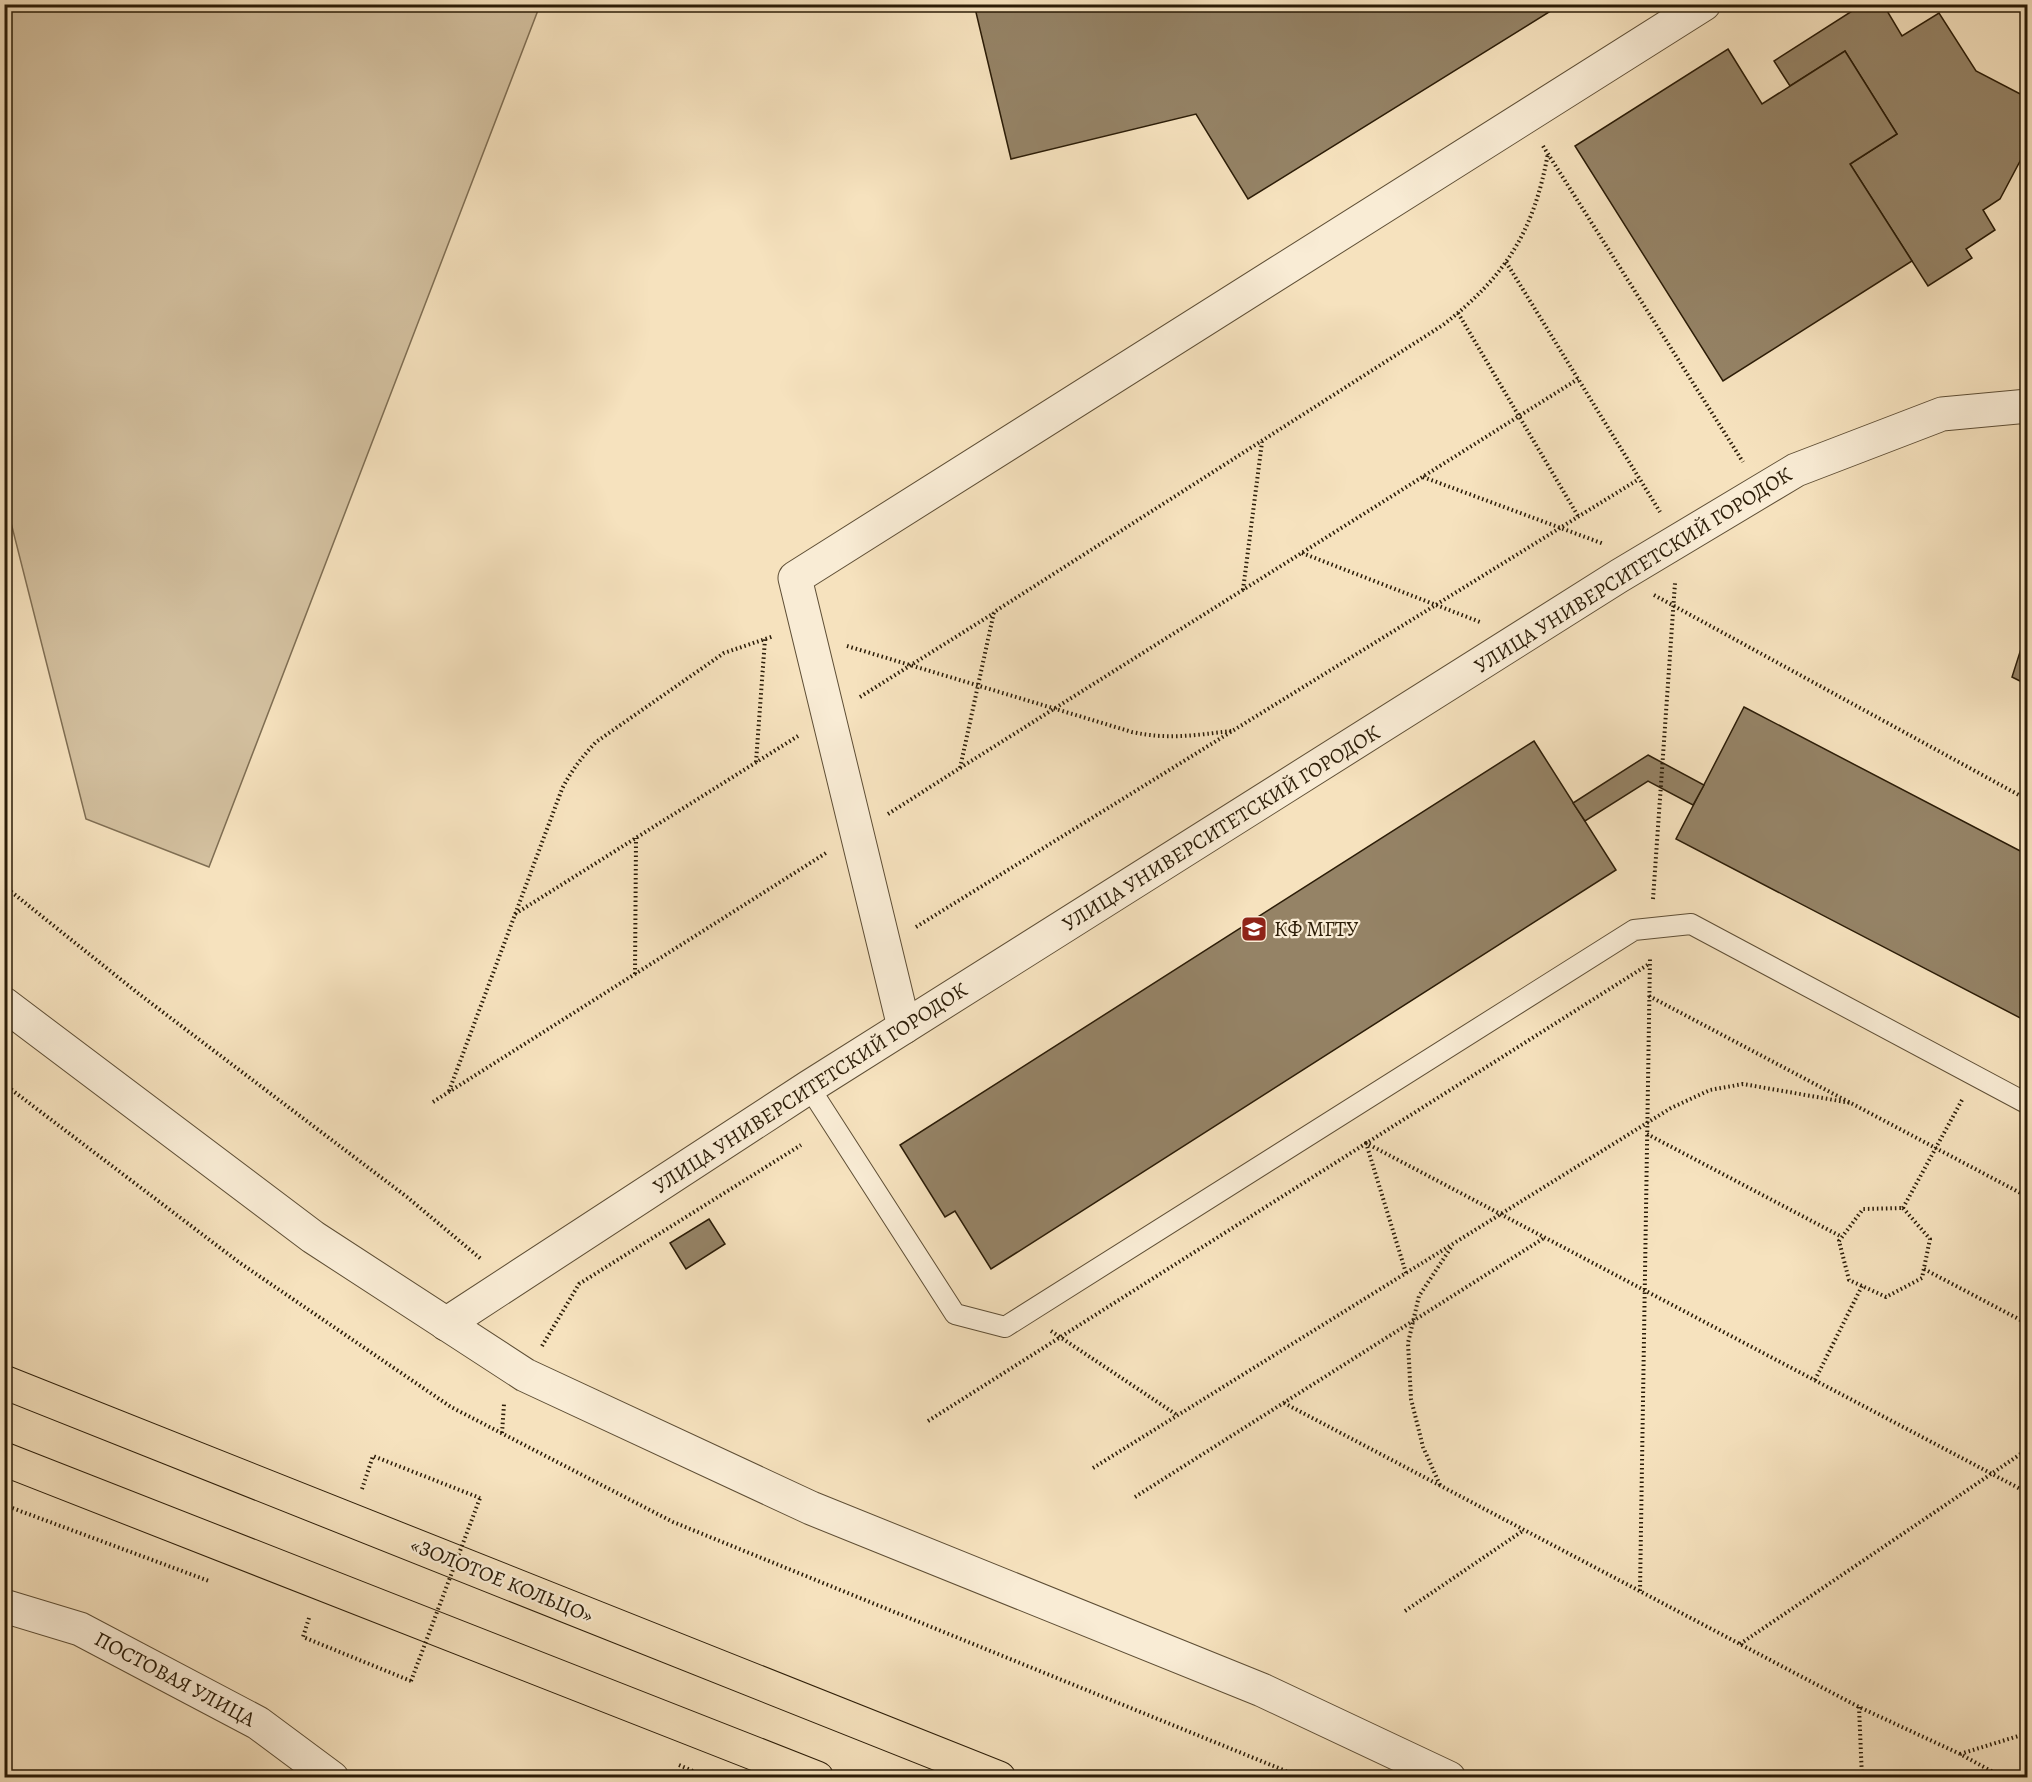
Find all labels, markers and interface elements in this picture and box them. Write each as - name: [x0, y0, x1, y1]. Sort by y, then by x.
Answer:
- street label: УЛИЦА УНИВЕРСИТЕТСКИЙ ГОРОДОК: [1469, 460, 1798, 680]
- street label: УЛИЦА УНИВЕРСИТЕТСКИЙ ГОРОДОК: [1057, 718, 1386, 938]
- school or university icon: КФ МГТУ: [1239, 914, 1269, 944]
- place label: КФ МГТУ: [1274, 915, 1358, 943]
- street label: УЛИЦА УНИВЕРСИТЕТСКИЙ ГОРОДОК: [647, 975, 973, 1200]
- street label: «ЗОЛОТОЕ КОЛЬЦО»: [406, 1531, 598, 1629]
- street label: ПОСТОВАЯ УЛИЦА: [90, 1625, 261, 1734]

